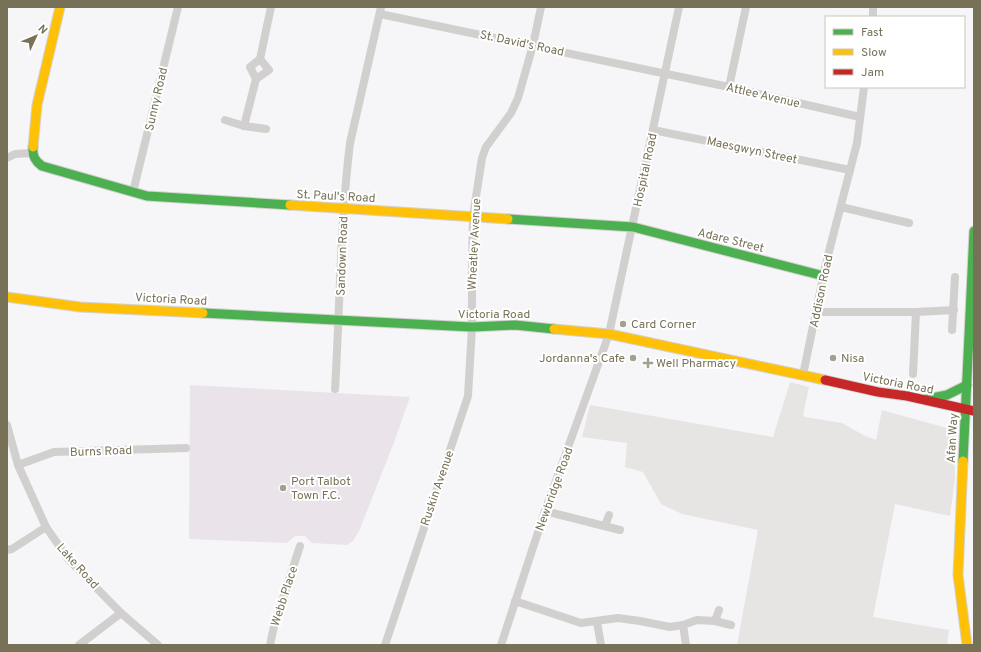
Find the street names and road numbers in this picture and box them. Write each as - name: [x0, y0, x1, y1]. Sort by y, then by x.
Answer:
- street label: St. David's Road: [478, 27, 565, 61]
- street label: Sunny Road: [142, 66, 172, 133]
- street label: Attlee Avenue: [724, 80, 801, 112]
- street label: Hospital Road: [630, 132, 662, 209]
- street label: Maesgwyn Street: [705, 134, 798, 168]
- street label: St. Paul's Road: [296, 187, 376, 207]
- street label: Wheatley Avenue: [465, 198, 485, 290]
- street label: Sandown Road: [334, 216, 352, 296]
- street label: Adare Street: [696, 225, 766, 257]
- street label: Addison Road: [806, 253, 838, 329]
- street label: Victoria Road: [134, 290, 208, 310]
- street label: Victoria Road: [458, 307, 530, 323]
- street label: Victoria Road: [861, 369, 935, 399]
- street label: Afan Way: [944, 413, 962, 464]
- street label: Burns Road: [70, 443, 132, 461]
- street label: Newbridge Road: [532, 445, 578, 534]
- street label: Ruskin Avenue: [418, 448, 458, 528]
- street label: Lake Road: [53, 540, 102, 593]
- street label: Webb Place: [268, 564, 302, 628]

